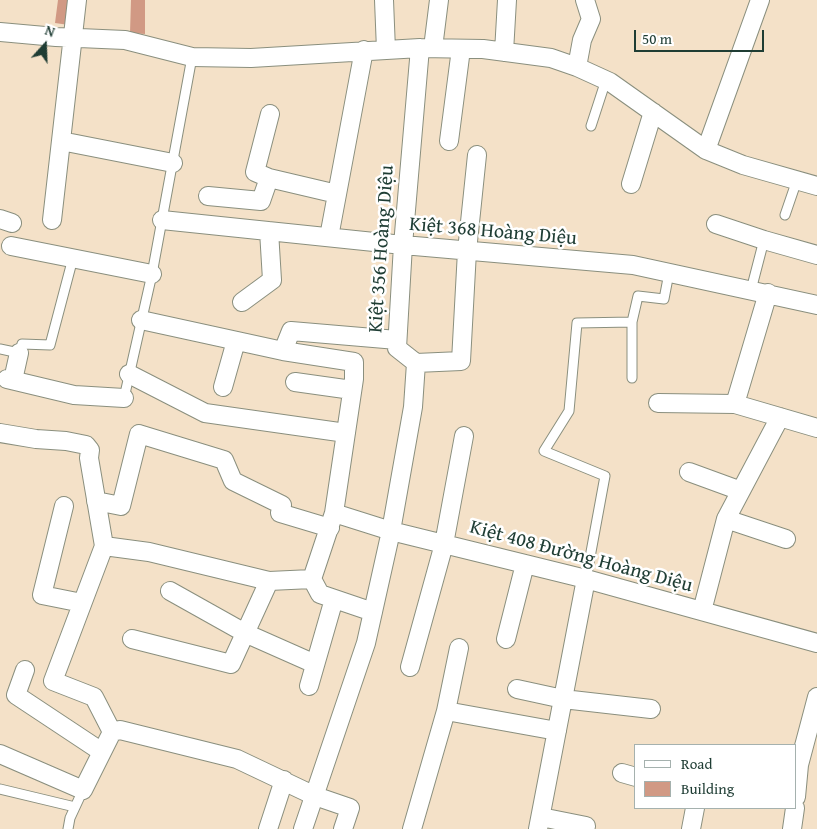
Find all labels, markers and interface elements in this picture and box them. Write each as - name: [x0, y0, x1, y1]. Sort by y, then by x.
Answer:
- north arrow: [20, 20, 70, 70]
- text: N: [42, 20, 58, 42]
- scale bar: [637, 20, 767, 52]
- text: 50 m: [642, 28, 672, 49]
- street label: Kiệt 356 Hoàng Diệu: [364, 164, 400, 334]
- street label: Kiệt 368 Hoàng Diệu: [408, 213, 578, 251]
- street label: Kiệt 408 Đường Hoàng Diệu: [467, 516, 695, 598]
- legend: [634, 744, 797, 809]
- text: Road: [681, 753, 712, 774]
- text: Building: [681, 778, 734, 799]

